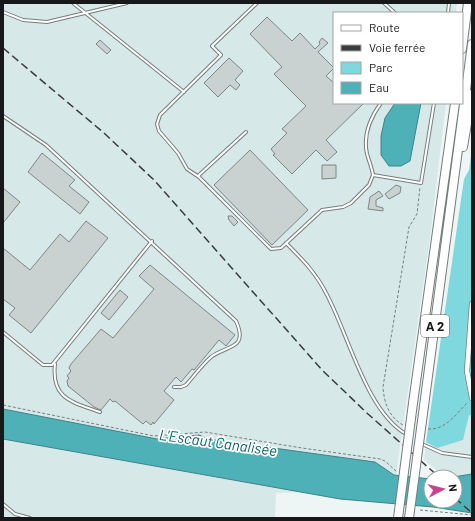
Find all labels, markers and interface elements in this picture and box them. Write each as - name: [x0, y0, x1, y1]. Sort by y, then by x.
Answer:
- legend: [333, 12, 463, 104]
- text: Route: [369, 20, 400, 34]
- text: Voie ferrée: [369, 40, 425, 54]
- text: Parc: [369, 60, 393, 74]
- text: Eau: [369, 80, 389, 94]
- road number: A 2: [421, 315, 449, 337]
- water label: L'Escaut Canalisée: [158, 425, 278, 459]
- north arrow: [423, 469, 463, 509]
- text: N: [447, 483, 460, 492]

